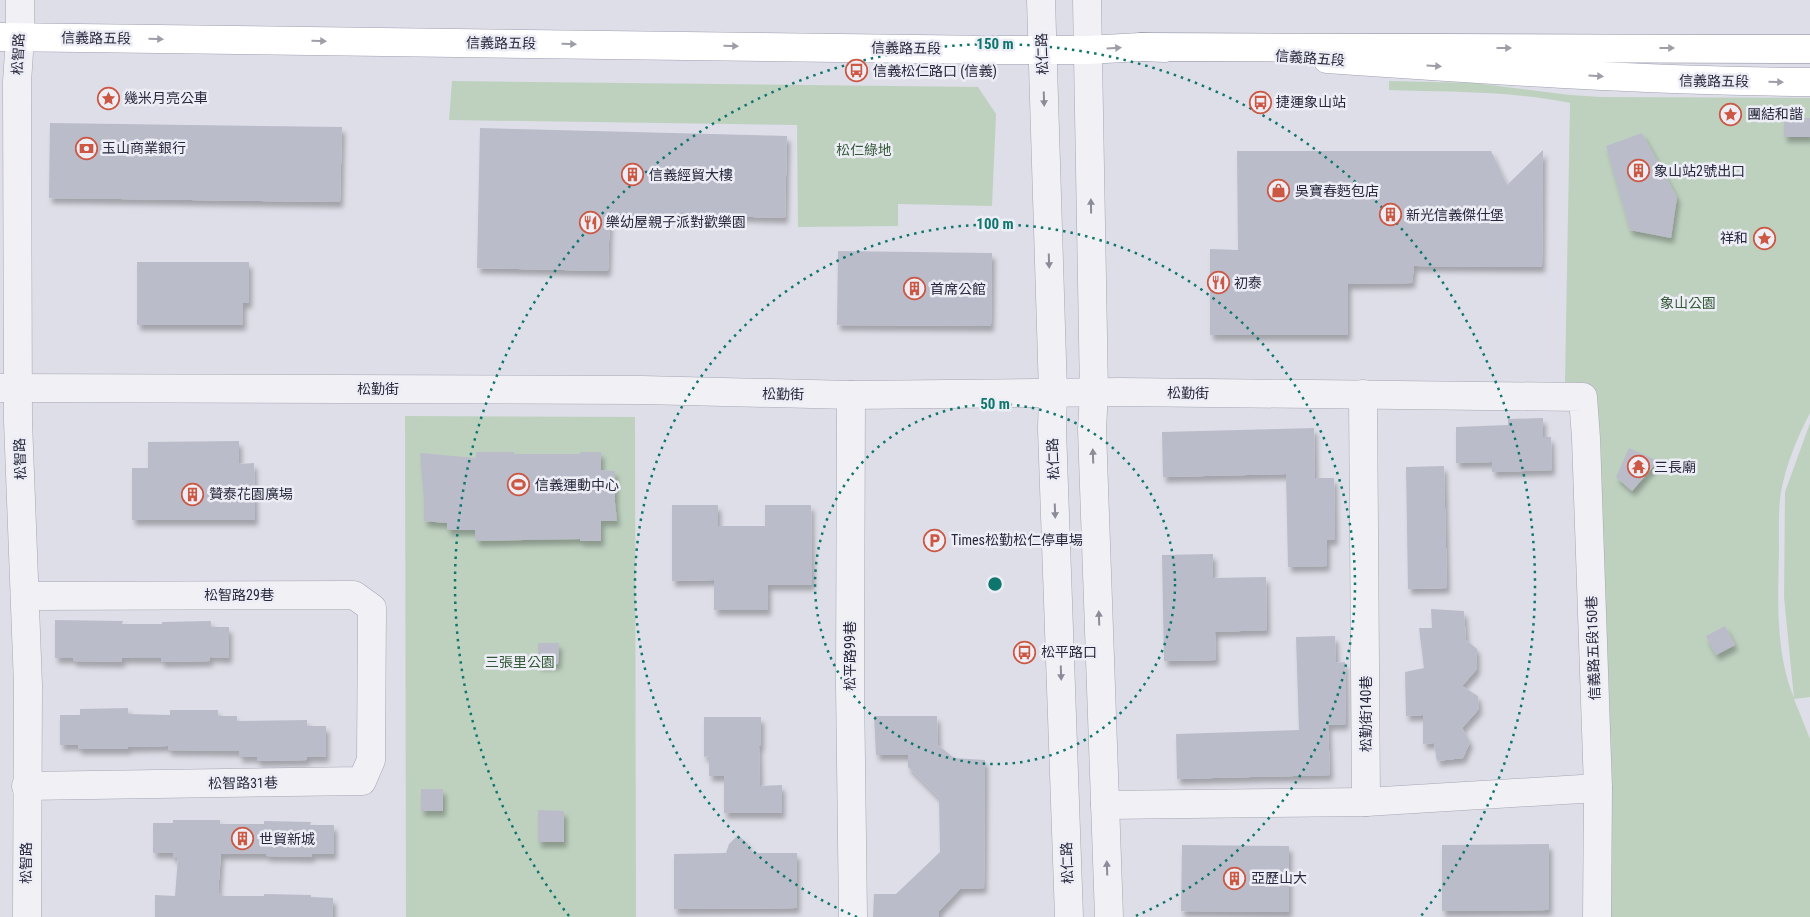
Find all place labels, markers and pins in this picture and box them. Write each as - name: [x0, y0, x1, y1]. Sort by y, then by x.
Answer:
- bus stop icon: 信義松仁路口 (信義): [845, 59, 869, 83]
- place label: 信義松仁路口 (信義): [873, 63, 997, 80]
- place icon: 幾米月亮公車: [96, 86, 120, 110]
- place label: 幾米月亮公車: [124, 90, 208, 106]
- bus stop icon: 捷運象山站: [1248, 90, 1272, 114]
- place label: 捷運象山站: [1276, 94, 1346, 110]
- place icon: 團結和諧: [1719, 102, 1743, 126]
- place label: 團結和諧: [1747, 106, 1803, 122]
- bank icon: 玉山商業銀行: [74, 136, 98, 160]
- place label: 玉山商業銀行: [102, 140, 186, 156]
- building icon: 象山站2號出口: [1626, 159, 1650, 183]
- building icon: 信義經貿大樓: [621, 163, 645, 187]
- place label: 象山站2號出口: [1654, 163, 1745, 179]
- place label: 信義經貿大樓: [649, 167, 733, 183]
- shop icon: 吳寶春麫包店: [1267, 179, 1291, 203]
- place label: 吳寶春麫包店: [1295, 183, 1379, 199]
- building icon: 新光信義傑仕堡: [1378, 203, 1402, 227]
- place label: 新光信義傑仕堡: [1406, 207, 1504, 223]
- restaurant icon: 樂幼屋親子派對歡樂園: [578, 210, 602, 234]
- place label: 樂幼屋親子派對歡樂園: [606, 214, 746, 230]
- place icon: 祥和: [1752, 226, 1776, 250]
- place label: 祥和: [1720, 230, 1748, 246]
- restaurant icon: 初泰: [1206, 271, 1230, 295]
- place label: 初泰: [1234, 275, 1262, 291]
- building icon: 首席公館: [902, 277, 926, 301]
- place label: 首席公館: [930, 281, 986, 297]
- temple icon: 三長廟: [1626, 455, 1650, 479]
- place label: 三長廟: [1654, 459, 1696, 475]
- sports icon: 信義運動中心: [507, 473, 531, 497]
- place label: 信義運動中心: [535, 477, 619, 493]
- building icon: 贊泰花園廣場: [181, 482, 205, 506]
- place label: 贊泰花園廣場: [209, 486, 293, 502]
- parking icon: Times松勤松仁停車場: [923, 528, 947, 552]
- place label: Times松勤松仁停車場: [951, 532, 1083, 548]
- centre of rings: [986, 575, 1004, 593]
- bus stop icon: 松平路口: [1013, 640, 1037, 664]
- place label: 松平路口: [1041, 644, 1097, 660]
- building icon: 世貿新城: [231, 827, 255, 851]
- place label: 世貿新城: [259, 831, 315, 847]
- building icon: 亞歷山大: [1223, 866, 1247, 890]
- place label: 亞歷山大: [1251, 870, 1307, 886]

